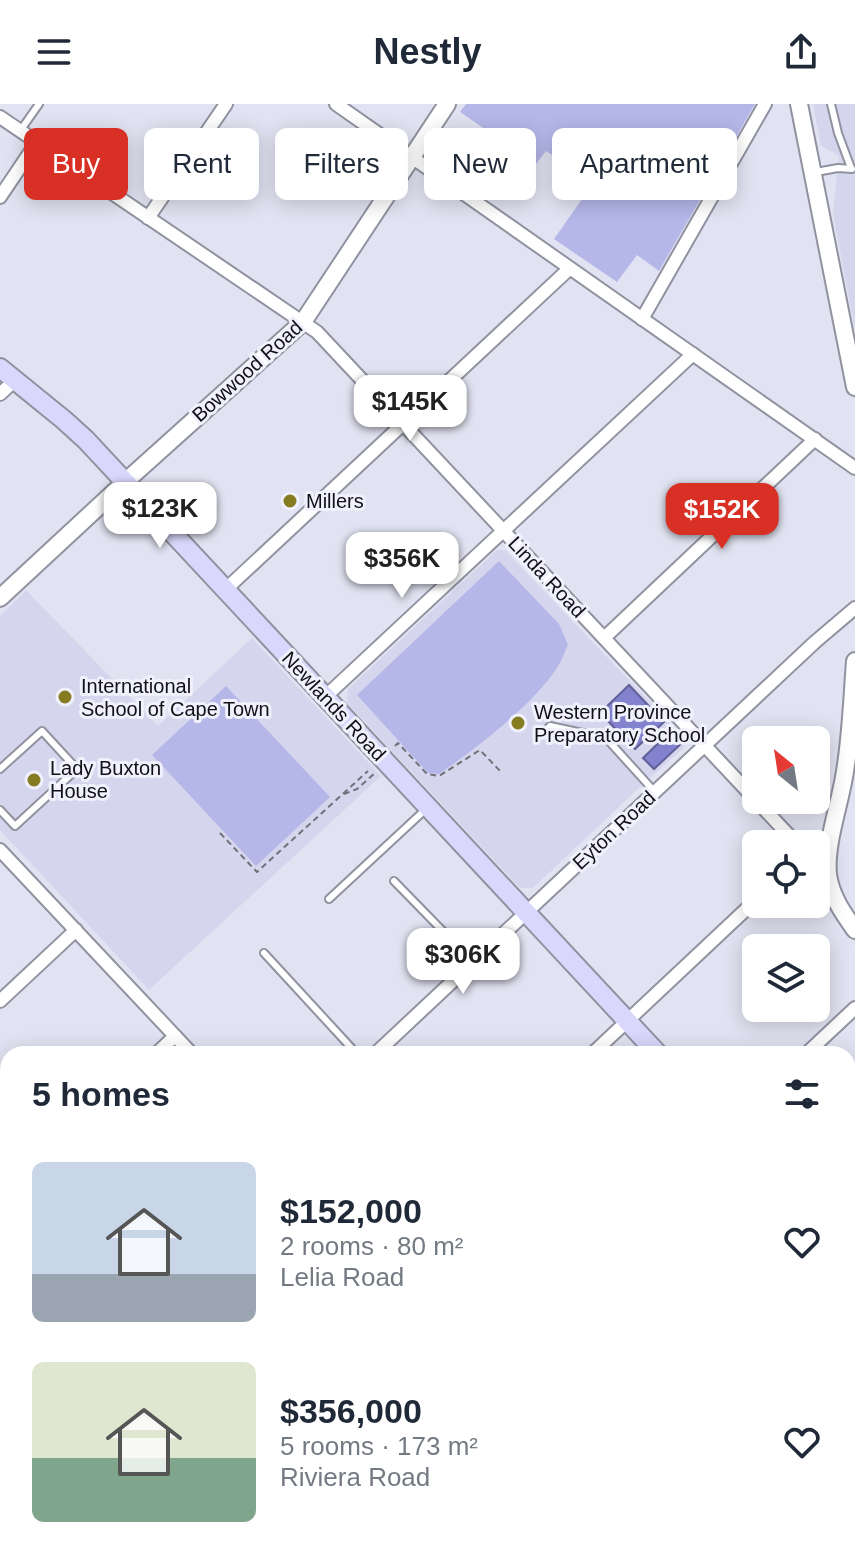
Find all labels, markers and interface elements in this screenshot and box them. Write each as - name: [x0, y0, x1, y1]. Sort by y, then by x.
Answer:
- icon: menu: [32, 30, 76, 74]
- icon: share: [779, 30, 823, 74]
- text: Nestly: [373, 31, 482, 72]
- chip: Buy: [24, 128, 128, 200]
- chip: Rent: [144, 128, 259, 200]
- chip: Filters: [275, 128, 408, 200]
- chip: New: [424, 128, 536, 200]
- chip: Apartment: [552, 128, 737, 200]
- street label: Bowwood Road: [188, 316, 306, 426]
- pin: $145K: [354, 375, 466, 443]
- text: $145K: [372, 386, 448, 416]
- pin: $123K: [104, 482, 216, 550]
- pin: $152K: [666, 483, 778, 551]
- place label: Millers: [306, 490, 364, 512]
- marker: Millers: [281, 492, 299, 510]
- text: $123K: [122, 493, 198, 523]
- text: $152K: [684, 494, 760, 524]
- pin: $356K: [346, 532, 458, 600]
- street label: Linda Road: [504, 532, 590, 622]
- text: $356K: [364, 543, 440, 573]
- street label: Newlands Road: [278, 647, 390, 765]
- place label: International School of Cape Town: [81, 675, 270, 720]
- marker: International School of Cape Town: [56, 688, 74, 706]
- place label: Western Province Preparatory School: [534, 701, 705, 746]
- marker: Western Province Preparatory School: [509, 714, 527, 732]
- north arrow: [742, 726, 830, 814]
- map controls: [742, 726, 830, 1022]
- place label: Lady Buxton House: [50, 757, 161, 802]
- marker: Lady Buxton House: [25, 771, 43, 789]
- street label: Eyton Road: [568, 786, 660, 874]
- button: locate: [742, 830, 830, 918]
- pin: $306K: [407, 928, 519, 996]
- button: layers: [742, 934, 830, 1022]
- text: $306K: [425, 939, 501, 969]
- icon: filters: [780, 1072, 824, 1116]
- text: 5 homes: [32, 1075, 170, 1113]
- text: $152,000: [280, 1192, 422, 1230]
- icon: home: [96, 1194, 192, 1290]
- icon: heart: [780, 1220, 824, 1264]
- text: 2 rooms · 80 m²: [280, 1231, 464, 1261]
- text: Lelia Road: [280, 1262, 404, 1292]
- text: $356,000: [280, 1392, 422, 1430]
- icon: home: [96, 1394, 192, 1490]
- icon: heart: [780, 1420, 824, 1464]
- text: 5 rooms · 173 m²: [280, 1431, 478, 1461]
- text: Riviera Road: [280, 1462, 430, 1492]

